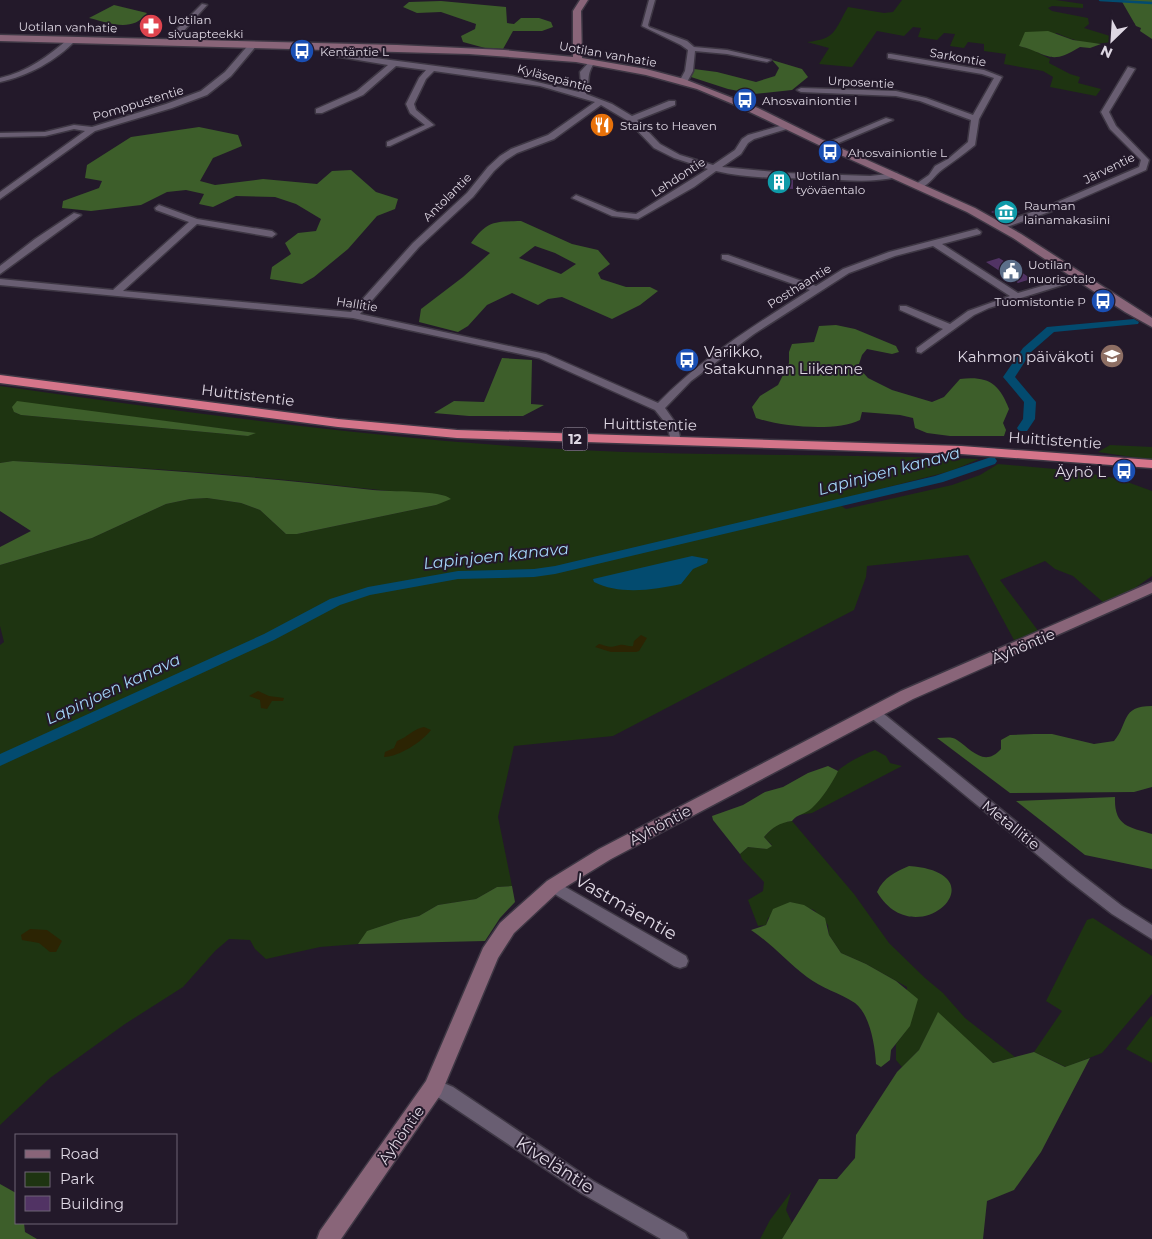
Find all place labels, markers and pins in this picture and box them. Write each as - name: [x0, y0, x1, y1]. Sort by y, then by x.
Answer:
- place label: Uotilan sivuapteekki: [168, 12, 244, 41]
- pharmacy icon: Uotilan sivuapteekki: [138, 13, 164, 39]
- bus stop icon: Kentäntie L: [289, 38, 315, 64]
- place label: Kentäntie L: [320, 44, 389, 59]
- bus stop icon: Ahosvainiontie I: [732, 87, 758, 113]
- place label: Ahosvainiontie I: [762, 93, 858, 108]
- restaurant icon: Stairs to Heaven: [589, 112, 615, 138]
- place label: Stairs to Heaven: [620, 118, 717, 133]
- bus stop icon: Ahosvainiontie L: [817, 139, 843, 165]
- place label: Ahosvainiontie L: [848, 145, 947, 160]
- place label: Uotilan työväentalo: [796, 168, 865, 197]
- building icon: Uotilan työväentalo: [766, 169, 792, 195]
- place label: Rauman lainamakasiini: [1024, 198, 1110, 227]
- museum icon: Rauman lainamakasiini: [993, 199, 1019, 225]
- place label: Uotilan nuorisotalo: [1028, 257, 1096, 286]
- public building icon: Uotilan nuorisotalo: [998, 258, 1024, 284]
- bus stop icon: Tuomistontie P: [1090, 288, 1116, 314]
- place label: Tuomistontie P: [994, 294, 1086, 309]
- place label: Varikko, Satakunnan Liikenne: [704, 342, 863, 378]
- school or university icon: Kahmon päiväkoti: [1099, 343, 1125, 369]
- bus stop icon: Varikko, Satakunnan Liikenne: [674, 347, 700, 373]
- place label: Kahmon päiväkoti: [957, 347, 1094, 366]
- bus stop icon: Äyhö L: [1111, 458, 1137, 484]
- place label: Äyhö L: [1055, 462, 1106, 481]

